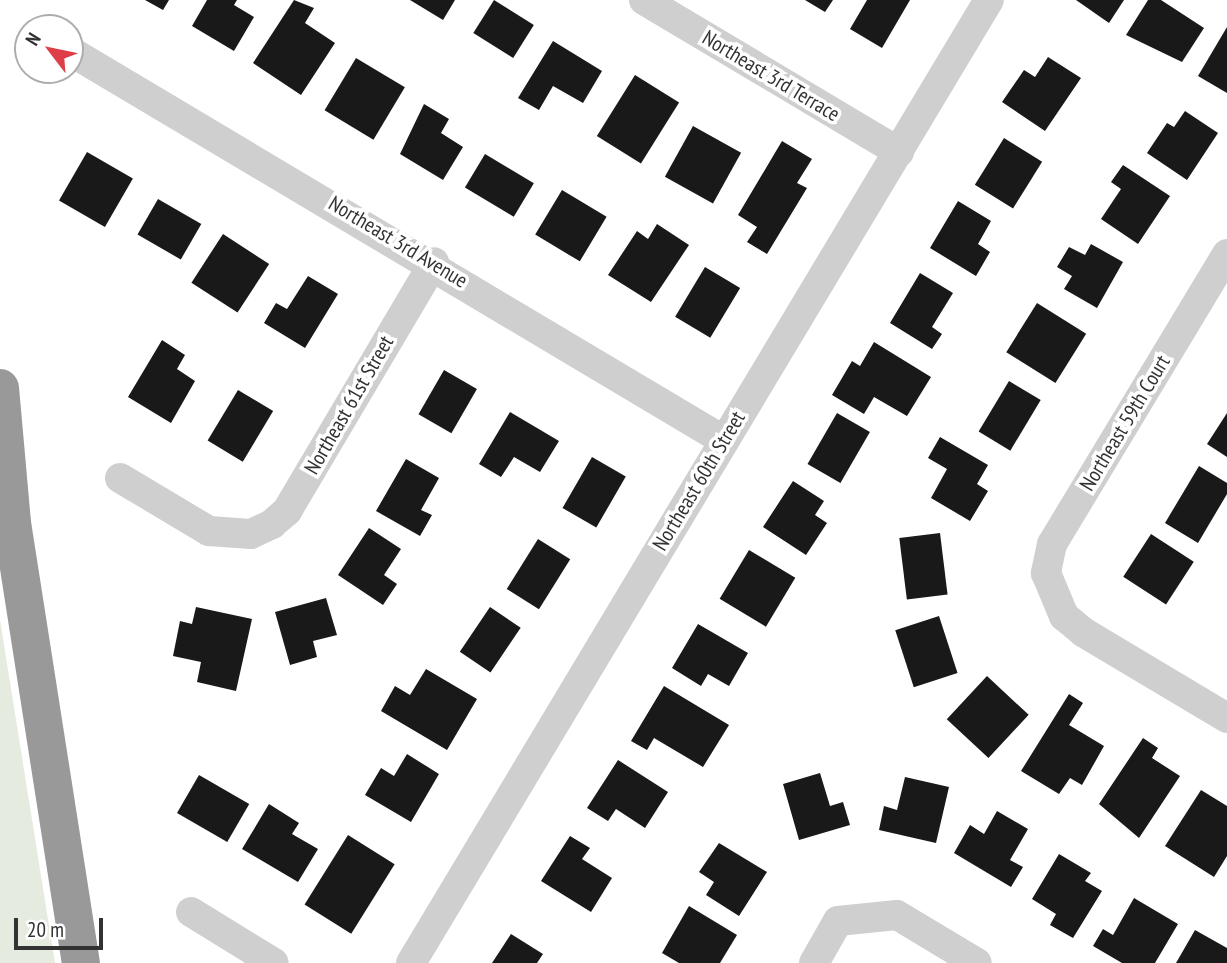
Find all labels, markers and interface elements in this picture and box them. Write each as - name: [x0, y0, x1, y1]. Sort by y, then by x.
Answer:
- north arrow: [14, 14, 84, 84]
- street label: Northeast 3rd Terrace: [697, 25, 845, 127]
- text: N: [20, 28, 46, 50]
- street label: Northeast 3rd Avenue: [324, 191, 472, 293]
- street label: Northeast 61st Street: [299, 331, 399, 479]
- street label: Northeast 59th Court: [1075, 351, 1175, 495]
- street label: Northeast 60th Street: [648, 407, 750, 555]
- scale bar: [18, 904, 107, 948]
- text: 20 m: [27, 916, 64, 943]

